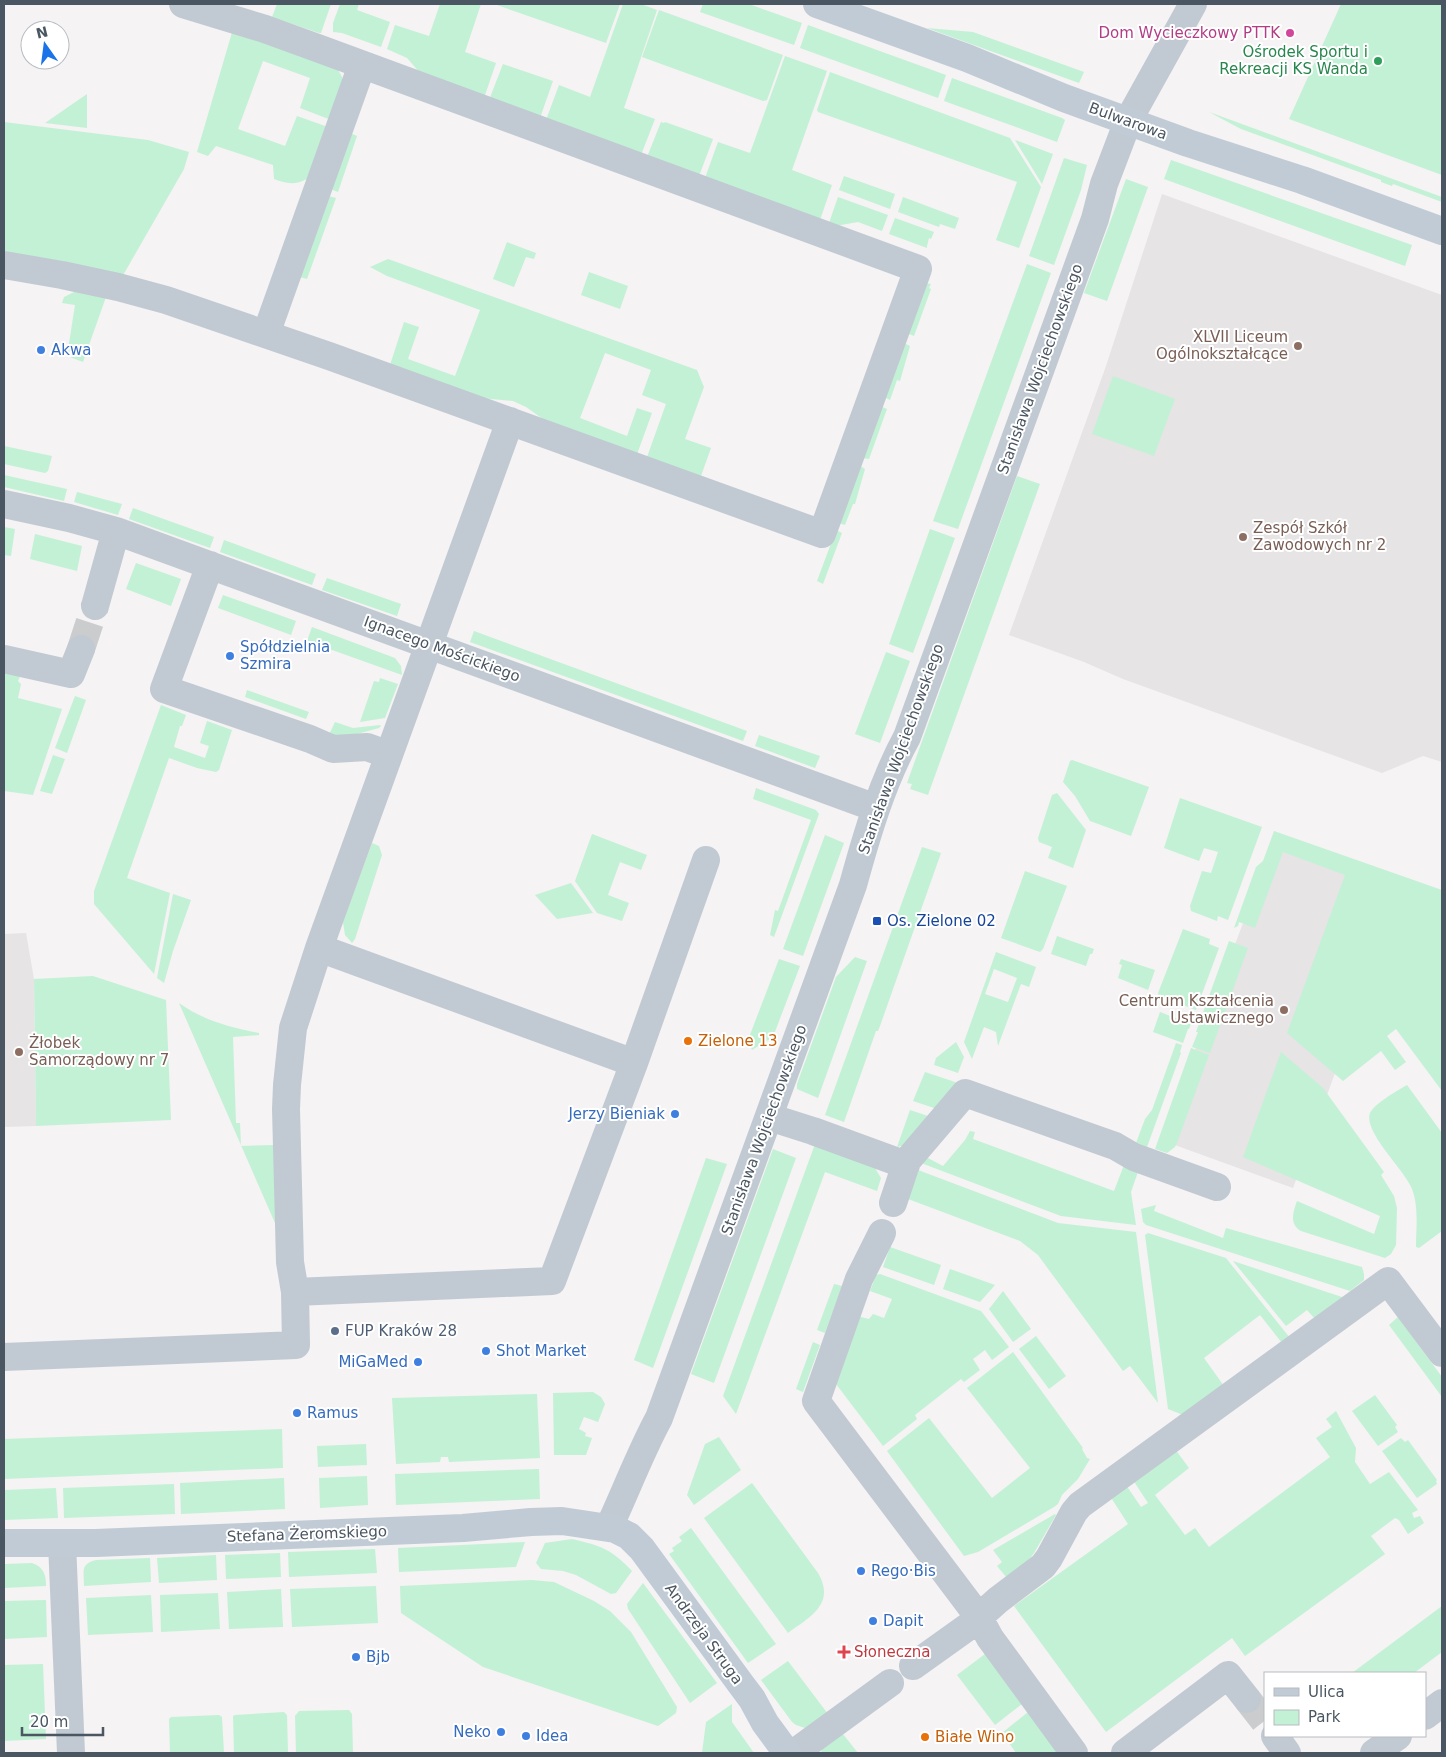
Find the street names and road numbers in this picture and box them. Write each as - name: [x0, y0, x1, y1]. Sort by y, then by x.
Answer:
- street label: Bulwarowa: [1086, 99, 1170, 143]
- street label: Stanisława Wojciechowskiego: [993, 261, 1087, 477]
- street label: Ignacego Mościckiego: [361, 612, 523, 686]
- street label: Stanisława Wojciechowskiego: [854, 641, 948, 857]
- street label: Stanisława Wojciechowskiego: [717, 1022, 811, 1238]
- street label: Stefana Żeromskiego: [227, 1521, 387, 1546]
- street label: Andrzeja Struga: [661, 1580, 747, 1688]

